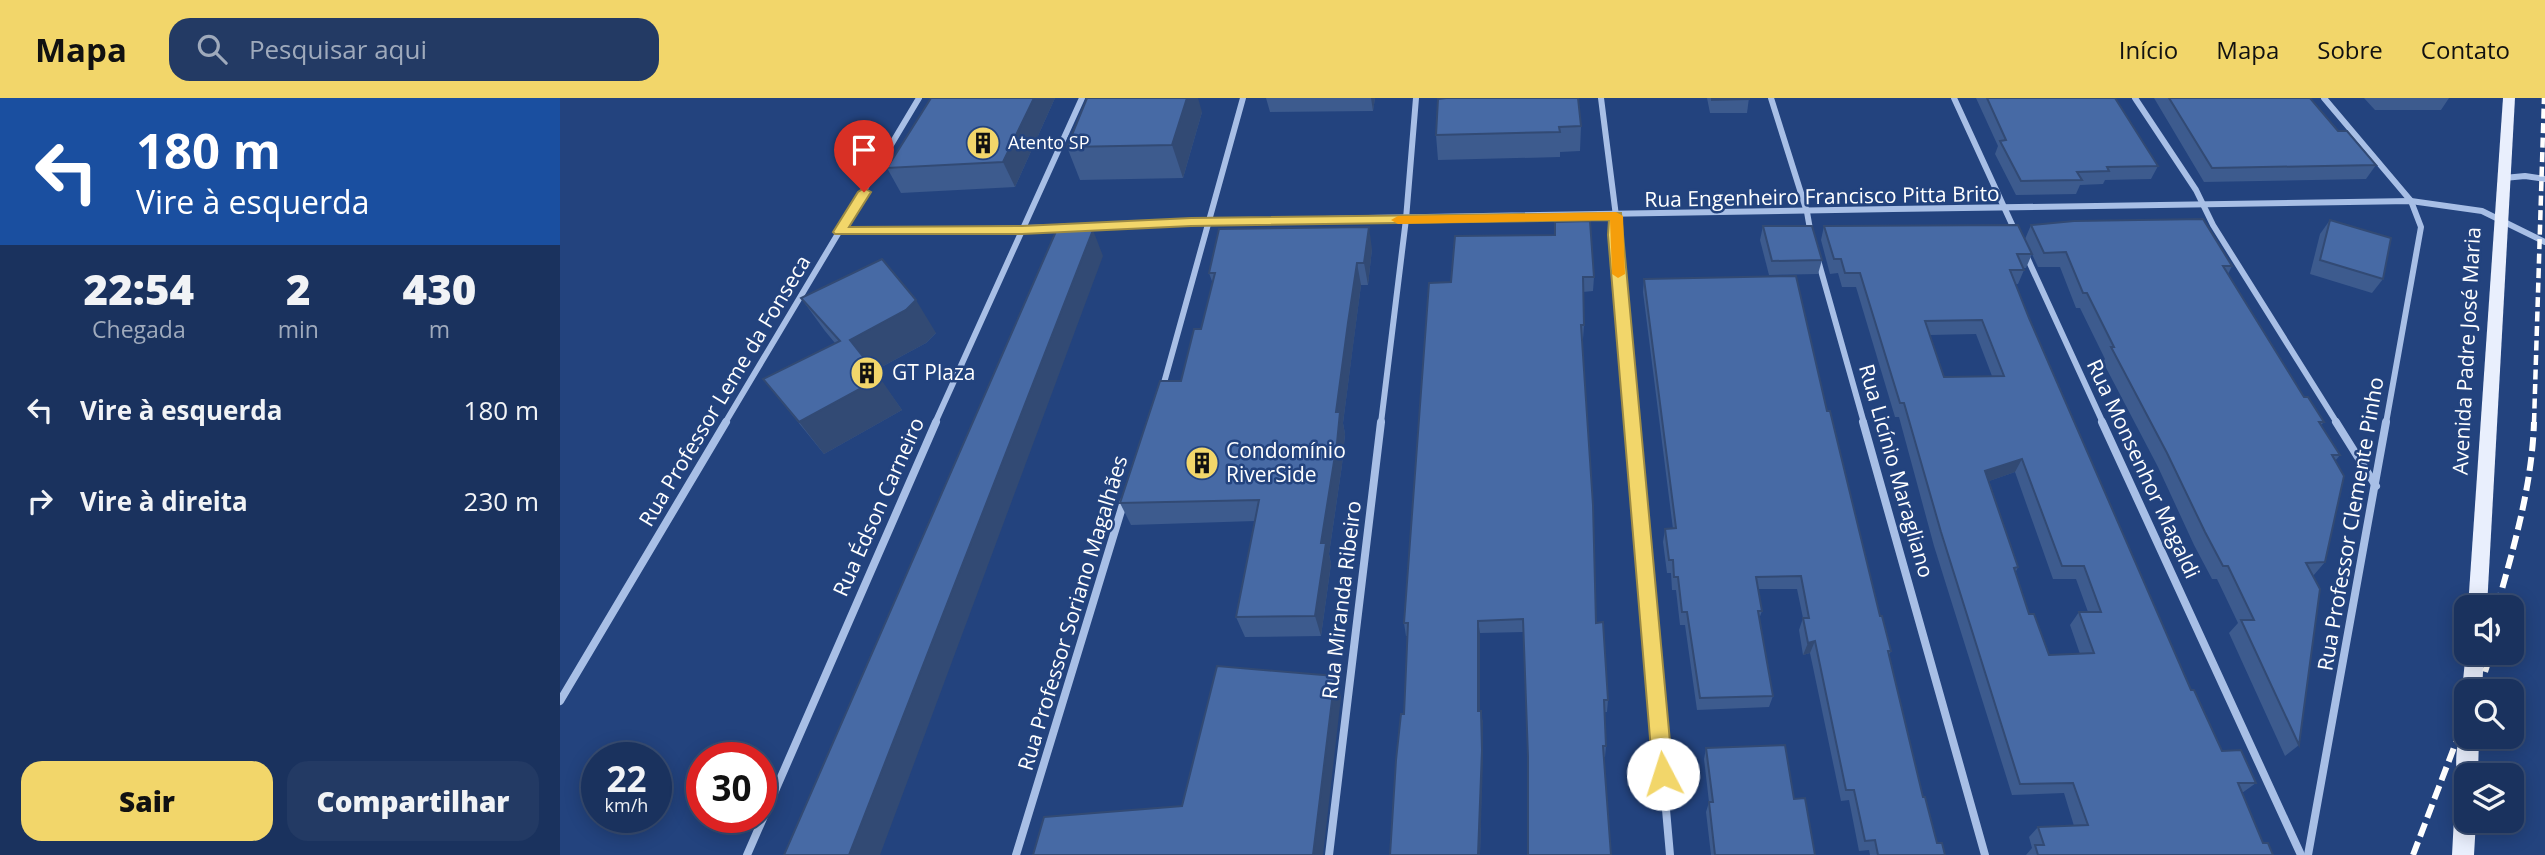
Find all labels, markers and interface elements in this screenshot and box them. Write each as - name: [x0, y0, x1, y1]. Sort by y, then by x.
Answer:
- search box: [169, 18, 659, 81]
- text: Mapa: [35, 27, 127, 72]
- icon: search: [193, 30, 231, 68]
- text: Pesquisar aqui: [249, 31, 427, 67]
- text: Início: [2119, 33, 2178, 66]
- text: Mapa: [2216, 33, 2279, 66]
- text: Sobre: [2317, 33, 2383, 66]
- text: Contato: [2421, 33, 2510, 66]
- text: 180 m: [136, 117, 281, 183]
- pin: [834, 120, 894, 192]
- building icon: Atento SP: [964, 124, 1002, 162]
- icon: left: [21, 126, 112, 217]
- place label: Atento SP: [1008, 130, 1090, 154]
- icon: arrive: [845, 131, 883, 169]
- street label: Rua Engenheiro Francisco Pitta Brito: [1644, 179, 2000, 213]
- text: Vire à esquerda: [136, 180, 369, 223]
- street label: Avenida Padre José Maria: [2446, 226, 2486, 476]
- street label: Rua Professor Leme da Fonseca: [632, 250, 816, 531]
- text: 22:54: [84, 260, 194, 317]
- text: 2: [286, 260, 311, 317]
- text: 430: [403, 260, 476, 317]
- text: Chegada: [92, 313, 186, 345]
- text: min: [278, 313, 319, 345]
- text: m: [429, 313, 450, 345]
- building icon: GT Plaza: [848, 354, 886, 392]
- street label: Rua Monsenhor Magaldi: [2081, 355, 2207, 583]
- place label: GT Plaza: [892, 358, 975, 386]
- street label: Rua Licínio Maragliano: [1853, 361, 1941, 581]
- street label: Rua Professor Clemente Pinho: [2310, 375, 2390, 673]
- icon: left: [21, 391, 59, 429]
- text: Vire à esquerda: [80, 392, 282, 428]
- text: 180 m: [464, 392, 539, 428]
- street label: Rua Édson Carneiro: [826, 413, 930, 601]
- place label: Condomínio RiverSide: [1226, 436, 1346, 488]
- building icon: Condomínio RiverSide: [1183, 444, 1221, 482]
- street label: Rua Professor Soriano Magalhães: [1011, 452, 1133, 774]
- icon: right: [21, 482, 59, 520]
- text: Vire à direita: [80, 483, 248, 519]
- text: 230 m: [464, 483, 539, 519]
- street label: Rua Miranda Ribeiro: [1315, 499, 1367, 701]
- map controls: [2454, 595, 2524, 833]
- button: sound: [2454, 595, 2524, 665]
- button: search: [2454, 679, 2524, 749]
- position arrow: [1626, 737, 1700, 811]
- speed limit sign: 30: [686, 742, 777, 833]
- text: 22: [606, 755, 647, 802]
- button: Sair: [21, 761, 273, 841]
- button: Compartilhar: [287, 761, 539, 841]
- button: layers: [2454, 763, 2524, 833]
- text: km/h: [605, 793, 648, 817]

